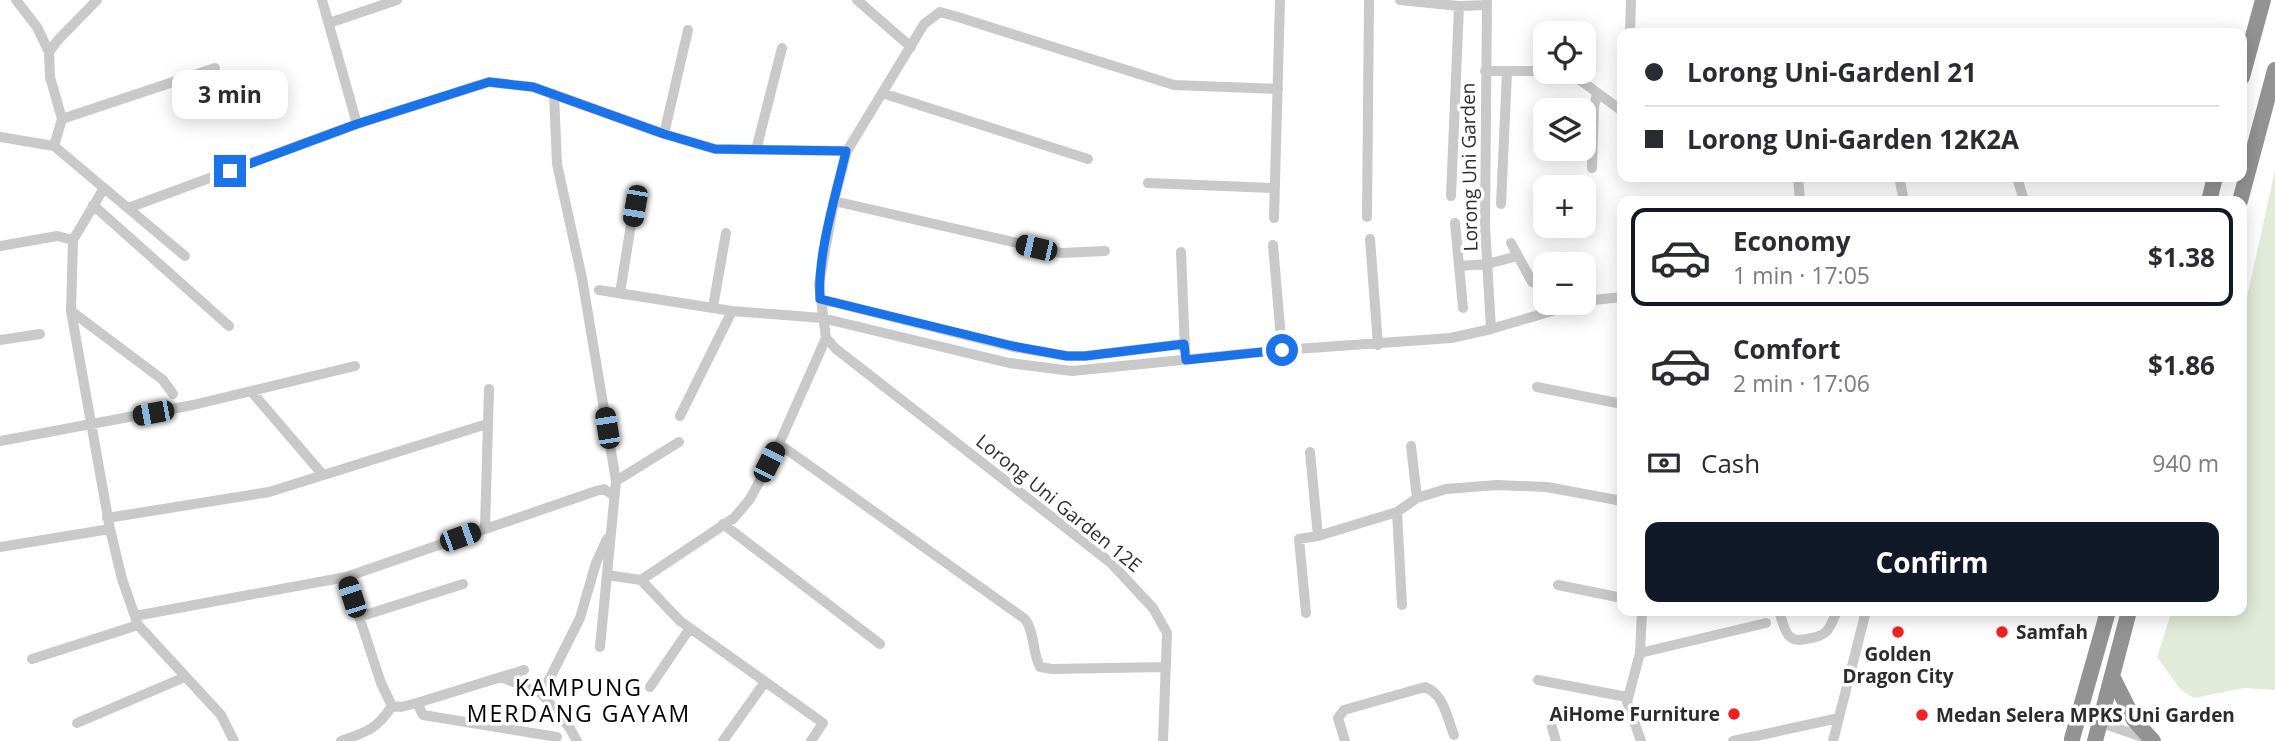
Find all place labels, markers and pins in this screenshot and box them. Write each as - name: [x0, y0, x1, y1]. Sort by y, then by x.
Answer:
- place label: Samfah: [2016, 619, 2088, 645]
- marker: Golden Dragon City: [1890, 624, 1906, 640]
- marker: Samfah: [1994, 624, 2010, 640]
- place label: Golden Dragon City: [1842, 641, 1954, 689]
- place label: AiHome Furniture: [1550, 701, 1720, 727]
- place label: Medan Selera MPKS Uni Garden: [1936, 702, 2235, 728]
- marker: AiHome Furniture: [1726, 706, 1742, 722]
- marker: Medan Selera MPKS Uni Garden: [1914, 707, 1930, 723]

